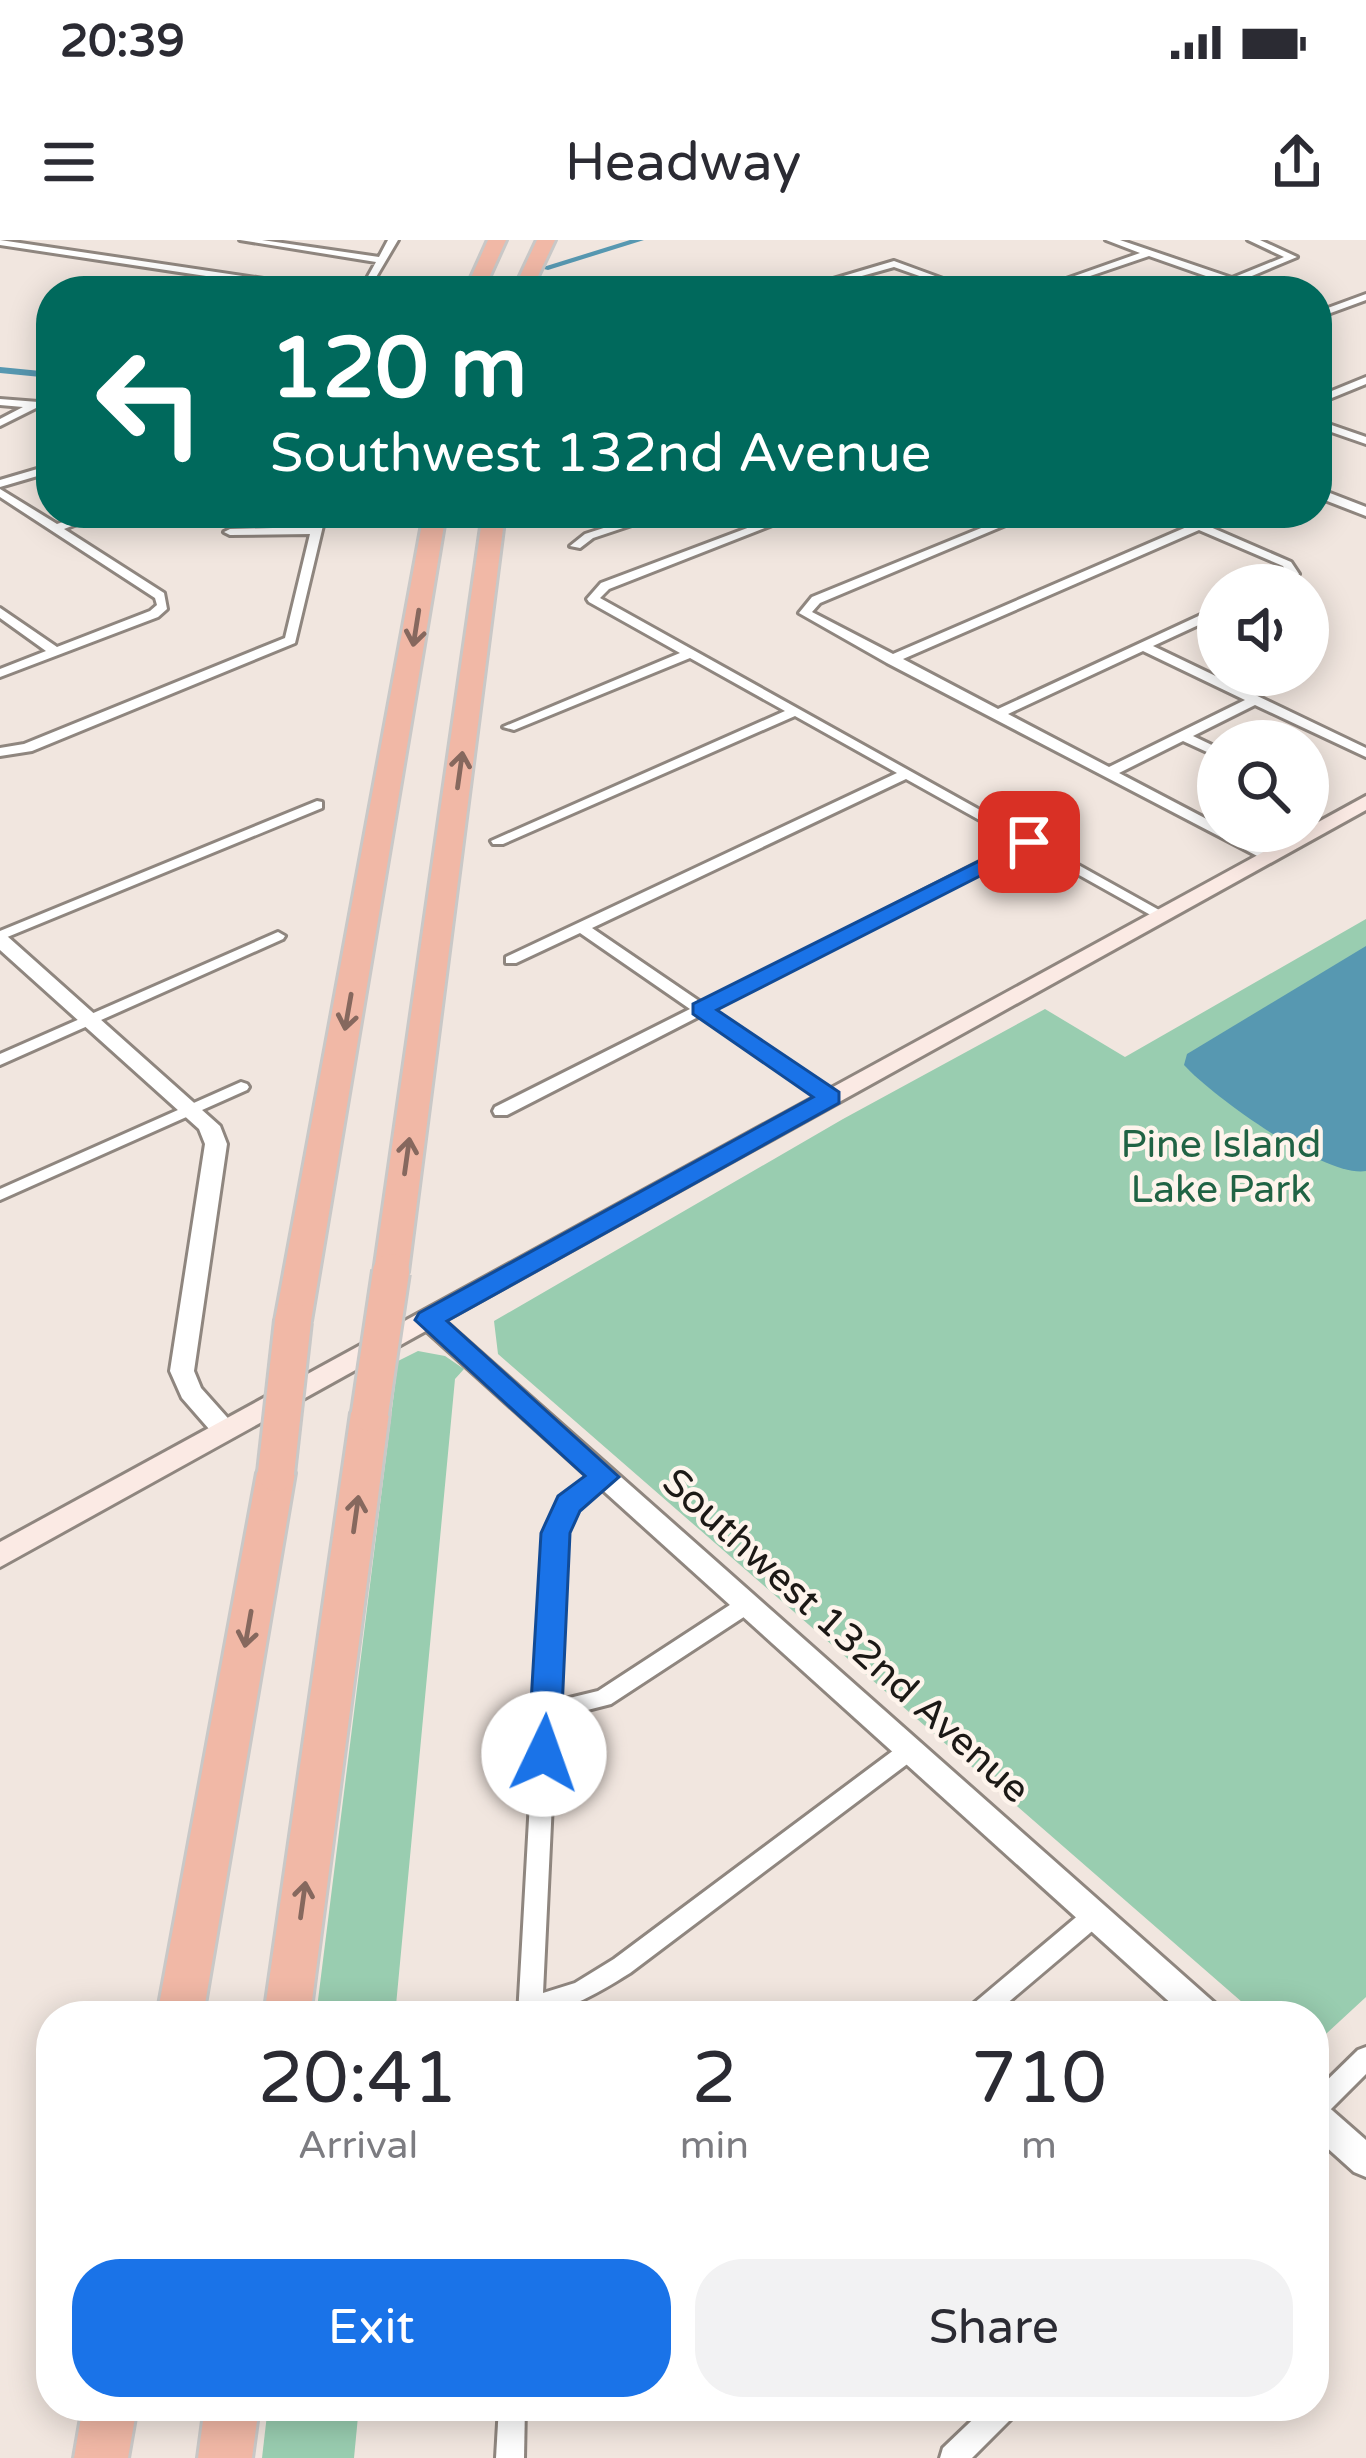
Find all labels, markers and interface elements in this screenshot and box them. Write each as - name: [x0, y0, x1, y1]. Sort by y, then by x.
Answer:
- text: 20:39: [60, 15, 185, 69]
- icon: menu: [36, 129, 102, 195]
- icon: share: [1264, 129, 1330, 195]
- text: Headway: [565, 130, 801, 195]
- text: 120 m: [270, 319, 527, 420]
- icon: left: [72, 324, 228, 480]
- text: Southwest 132nd Avenue: [270, 421, 931, 486]
- map controls: [1197, 564, 1329, 852]
- button: sound: [1197, 564, 1329, 696]
- one-way arrow: [404, 608, 427, 647]
- button: search: [1197, 720, 1329, 852]
- one-way arrow: [449, 751, 472, 790]
- pin: [978, 791, 1080, 893]
- icon: arrive: [996, 809, 1062, 875]
- one-way arrow: [336, 992, 359, 1031]
- park label: Pine Island Lake Park: [1121, 1121, 1321, 1213]
- one-way arrow: [396, 1137, 419, 1176]
- street label: Southwest 132nd Avenue: [653, 1459, 1039, 1813]
- one-way arrow: [345, 1495, 368, 1534]
- one-way arrow: [236, 1609, 259, 1648]
- position arrow: [481, 1691, 607, 1817]
- one-way arrow: [292, 1881, 315, 1920]
- text: 20:41: [258, 2036, 458, 2123]
- text: 2: [692, 2036, 737, 2123]
- text: 710: [971, 2036, 1107, 2123]
- text: Arrival: [298, 2122, 418, 2169]
- text: min: [680, 2122, 749, 2169]
- text: m: [1021, 2122, 1057, 2169]
- button: Exit: [72, 2259, 671, 2397]
- button: Share: [695, 2259, 1293, 2397]

